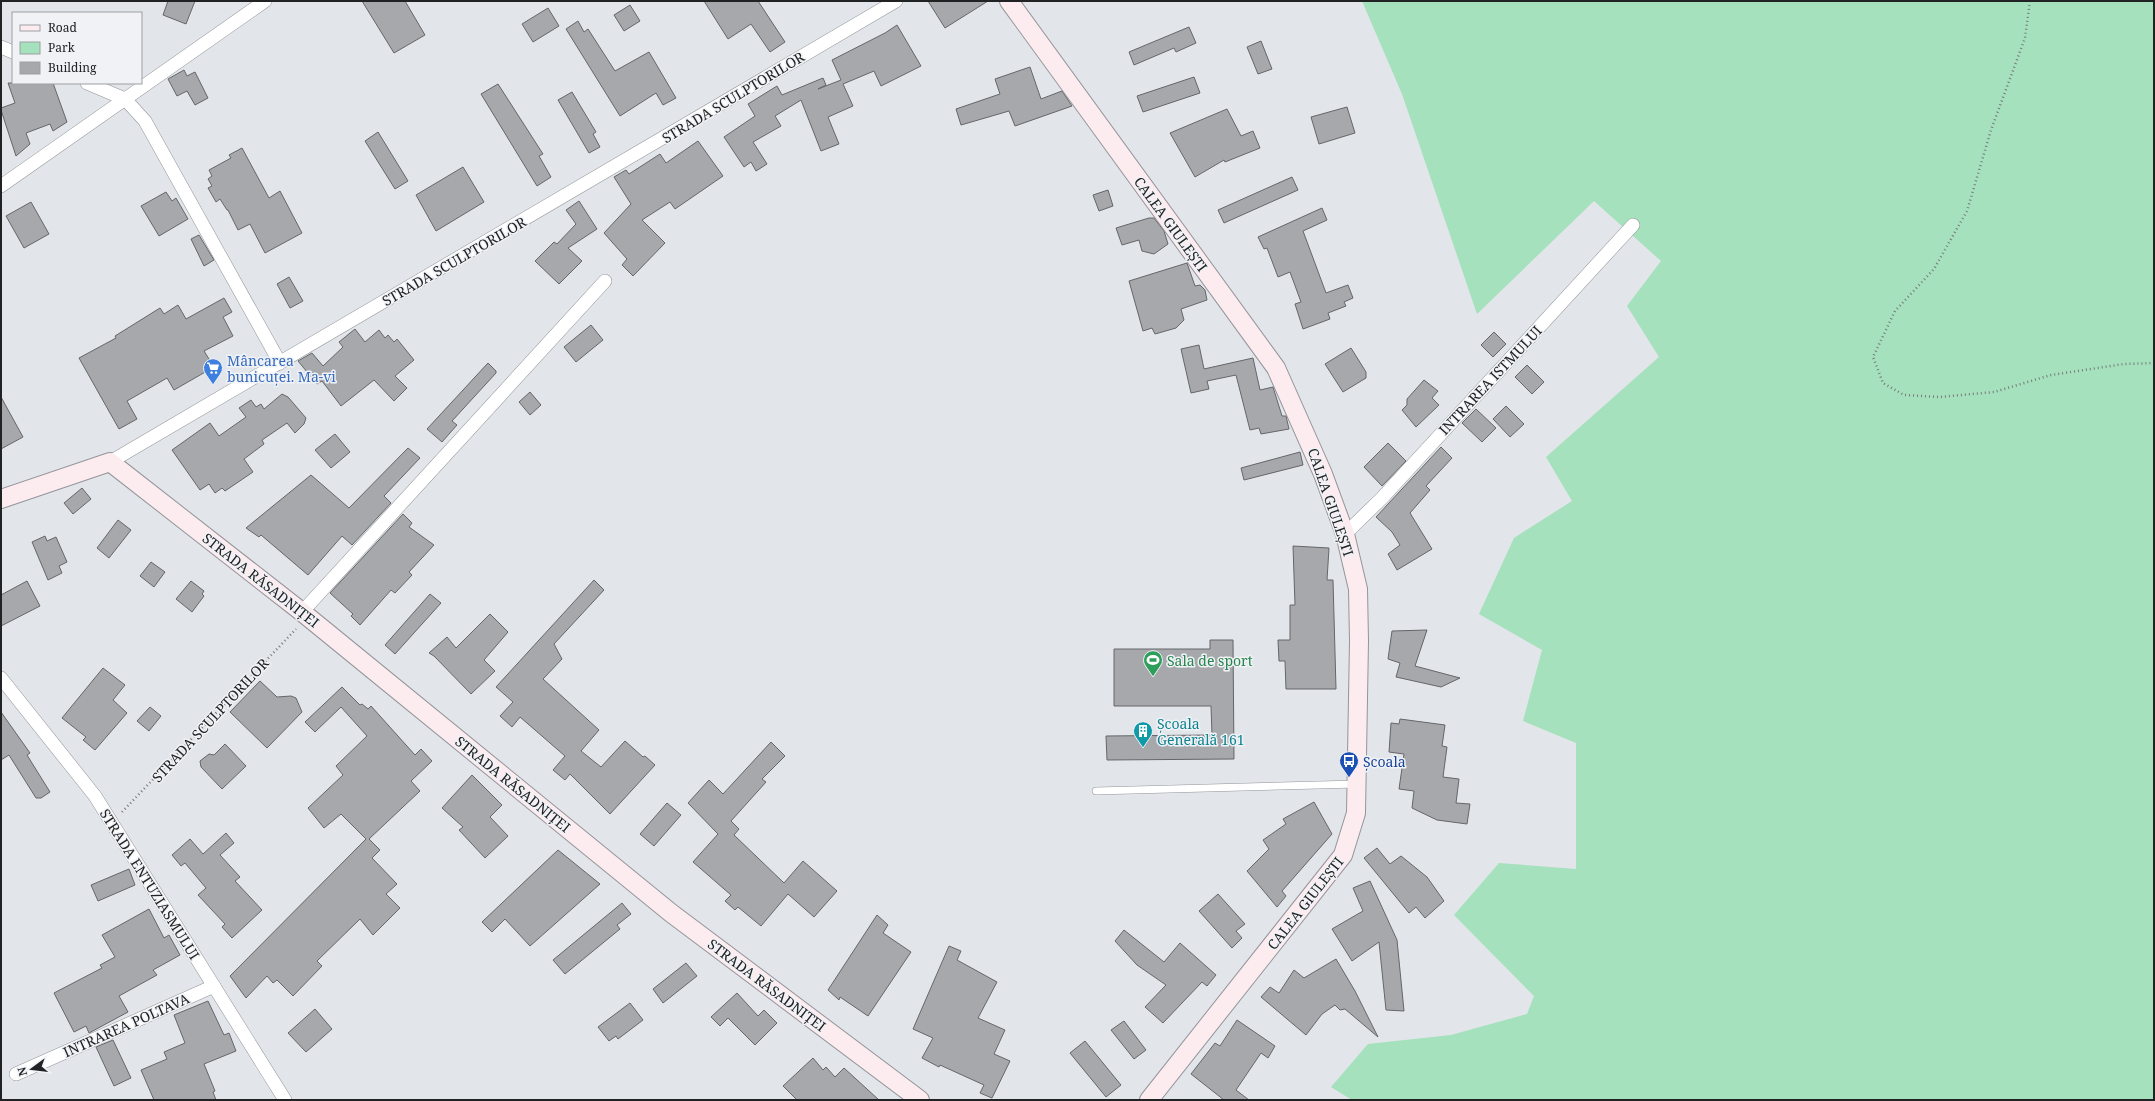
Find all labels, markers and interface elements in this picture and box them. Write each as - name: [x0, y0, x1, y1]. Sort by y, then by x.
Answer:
- legend: [12, 12, 142, 84]
- text: Road: [48, 19, 78, 36]
- text: Park: [48, 39, 76, 56]
- street label: STRADA SCULPTORILOR: [658, 46, 808, 147]
- text: Building: [48, 59, 97, 76]
- street label: CALEA GIULEȘTI: [1130, 173, 1212, 275]
- street label: STRADA SCULPTORILOR: [379, 212, 530, 310]
- street label: INTRAREA ISTMULUI: [1434, 321, 1546, 439]
- place label: Mâncarea bunicuței. Ma-vi: [227, 351, 336, 386]
- supermarket icon: Mâncarea bunicuței. Ma-vi: [202, 357, 224, 385]
- street label: CALEA GIULEȘTI: [1304, 445, 1358, 559]
- street label: STRADA RĂSADNIȚEI: [199, 528, 323, 632]
- sports icon: Sala de sport: [1142, 649, 1164, 677]
- place label: Sala de sport: [1167, 651, 1253, 670]
- street label: STRADA SCULPTORILOR: [147, 653, 273, 786]
- place label: Școala Generală 161: [1157, 714, 1245, 749]
- building icon: Școala Generală 161: [1132, 720, 1154, 748]
- street label: STRADA RĂSADNIȚEI: [451, 732, 575, 836]
- bus stop icon: Școala: [1338, 750, 1360, 778]
- place label: Școala: [1363, 752, 1406, 771]
- street label: STRADA ENTUZIASMULUI: [96, 805, 204, 963]
- street label: CALEA GIULEȘTI: [1263, 853, 1347, 953]
- street label: STRADA RĂSADNIȚEI: [704, 934, 830, 1036]
- street label: INTRAREA POLTAVA: [60, 989, 192, 1061]
- north arrow: [12, 1049, 52, 1089]
- text: N: [13, 1065, 30, 1078]

